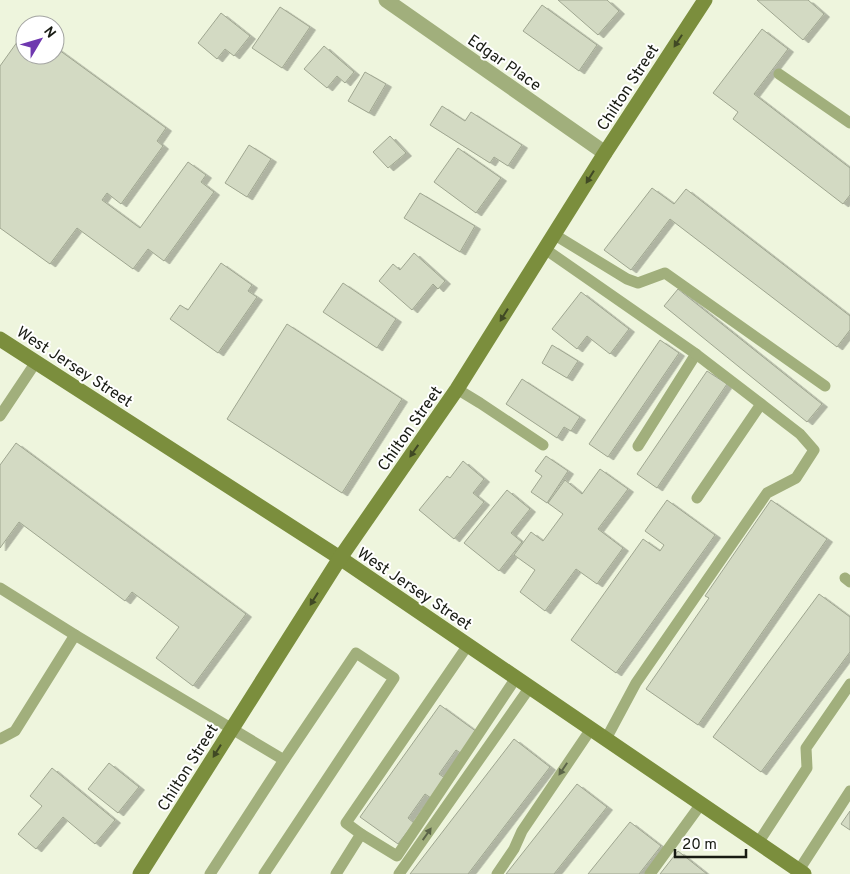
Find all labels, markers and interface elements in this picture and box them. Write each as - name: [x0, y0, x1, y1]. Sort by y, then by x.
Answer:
- north arrow: [15, 15, 65, 65]
- text: N: [39, 24, 59, 42]
- street label: Edgar Place: [463, 31, 545, 96]
- one-way arrow: [673, 34, 683, 48]
- street label: Chilton Street: [593, 41, 664, 135]
- one-way arrow: [585, 171, 595, 184]
- one-way arrow: [499, 308, 508, 322]
- street label: West Jersey Street: [12, 323, 136, 413]
- street label: Chilton Street: [374, 383, 447, 476]
- one-way arrow: [409, 444, 419, 457]
- street label: West Jersey Street: [353, 544, 475, 635]
- one-way arrow: [309, 592, 318, 605]
- street label: Chilton Street: [154, 721, 223, 815]
- one-way arrow: [213, 744, 222, 758]
- one-way arrow: [559, 763, 568, 776]
- scale bar: [675, 826, 746, 858]
- one-way arrow: [422, 827, 432, 841]
- text: 20 m: [682, 836, 717, 855]

